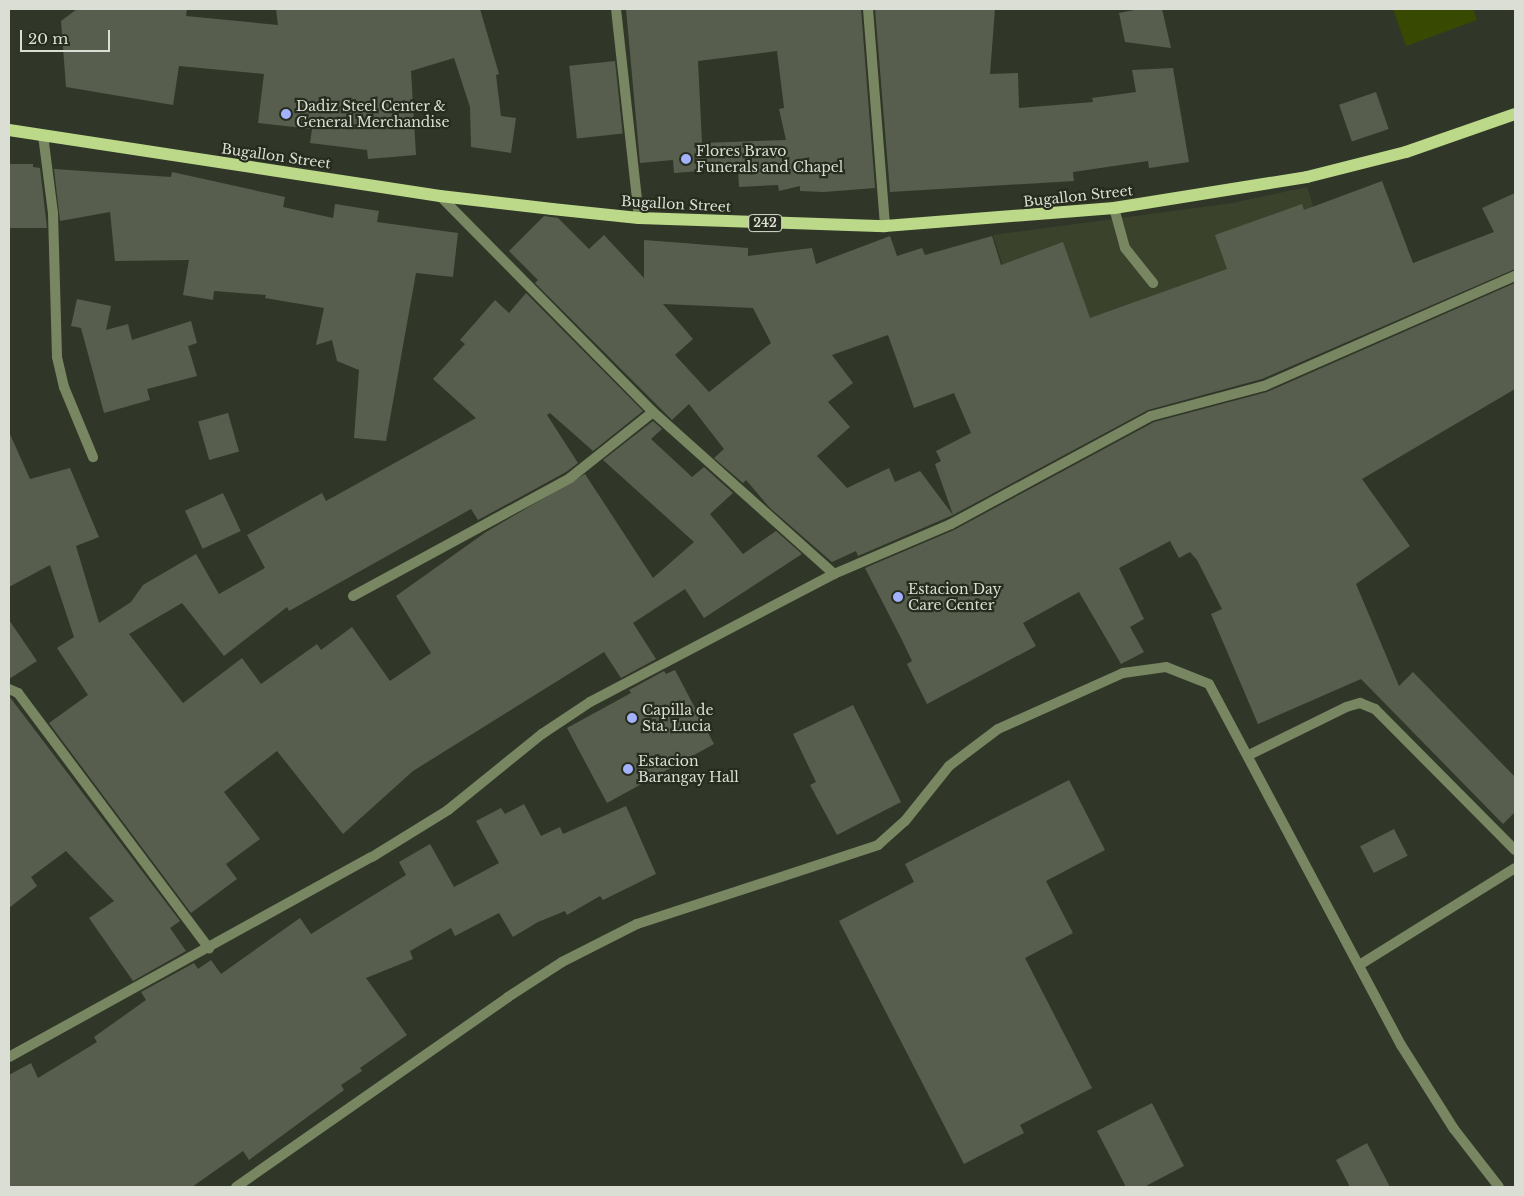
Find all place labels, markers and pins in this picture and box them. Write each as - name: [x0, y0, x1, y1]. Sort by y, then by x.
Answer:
- place label: Dadiz Steel Center & General Merchandise: [296, 98, 449, 130]
- marker: Dadiz Steel Center & General Merchandise: [280, 108, 292, 120]
- place label: Flores Bravo Funerals and Chapel: [696, 143, 843, 176]
- marker: Flores Bravo Funerals and Chapel: [680, 153, 692, 165]
- place label: Estacion Day Care Center: [908, 581, 1001, 614]
- marker: Estacion Day Care Center: [892, 591, 904, 603]
- place label: Capilla de Sta. Lucia: [642, 702, 714, 734]
- marker: Capilla de Sta. Lucia: [626, 712, 638, 724]
- place label: Estacion Barangay Hall: [638, 753, 739, 786]
- marker: Estacion Barangay Hall: [622, 763, 634, 775]

